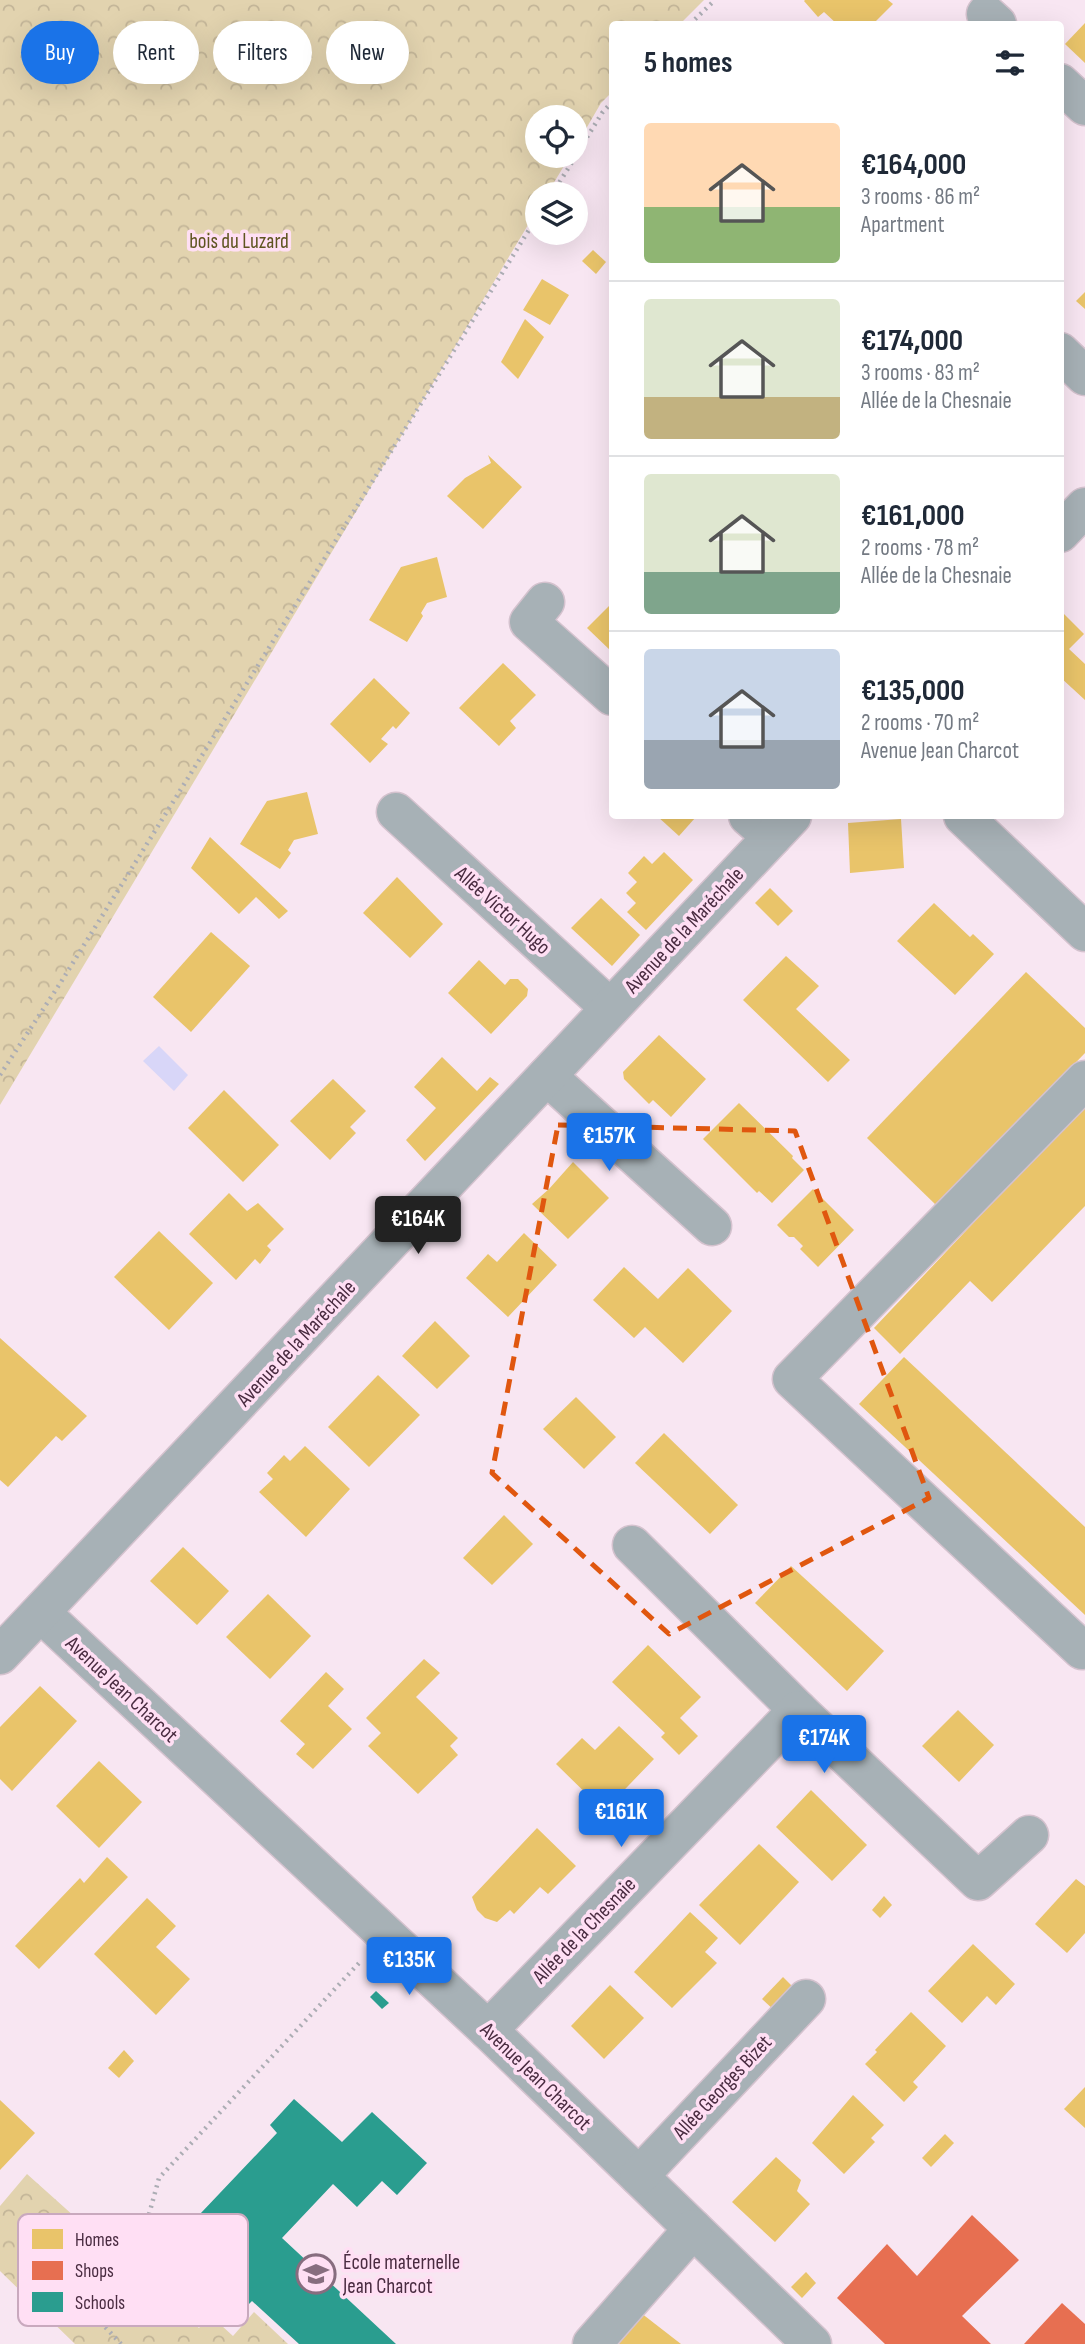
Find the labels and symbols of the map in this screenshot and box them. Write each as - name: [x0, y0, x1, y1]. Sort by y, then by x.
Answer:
- park label: bois du Luzard: [189, 229, 289, 254]
- street label: Allée Victor Hugo: [449, 860, 556, 960]
- street label: Avenue de la Maréchale: [619, 862, 749, 999]
- pin: €157K: [560, 1114, 658, 1173]
- pin: €164K: [369, 1196, 467, 1256]
- street label: Avenue de la Maréchale: [231, 1275, 361, 1412]
- street label: Avenue Jean Charcot: [60, 1630, 183, 1748]
- pin: €174K: [775, 1716, 873, 1775]
- pin: €161K: [572, 1790, 670, 1849]
- street label: Allée de la Chesnaie: [527, 1872, 641, 1989]
- pin: €135K: [360, 1938, 458, 1997]
- street label: Avenue Jean Charcot: [474, 2017, 596, 2135]
- street label: Allée Georges Bizet: [667, 2030, 777, 2145]
- legend: [18, 2214, 248, 2326]
- text: Homes: [75, 2229, 119, 2252]
- place label: École maternelle Jean Charcot: [342, 2250, 460, 2299]
- school or university icon: École maternelle Jean Charcot: [295, 2253, 337, 2295]
- text: Shops: [75, 2260, 114, 2283]
- text: Schools: [75, 2292, 125, 2315]

